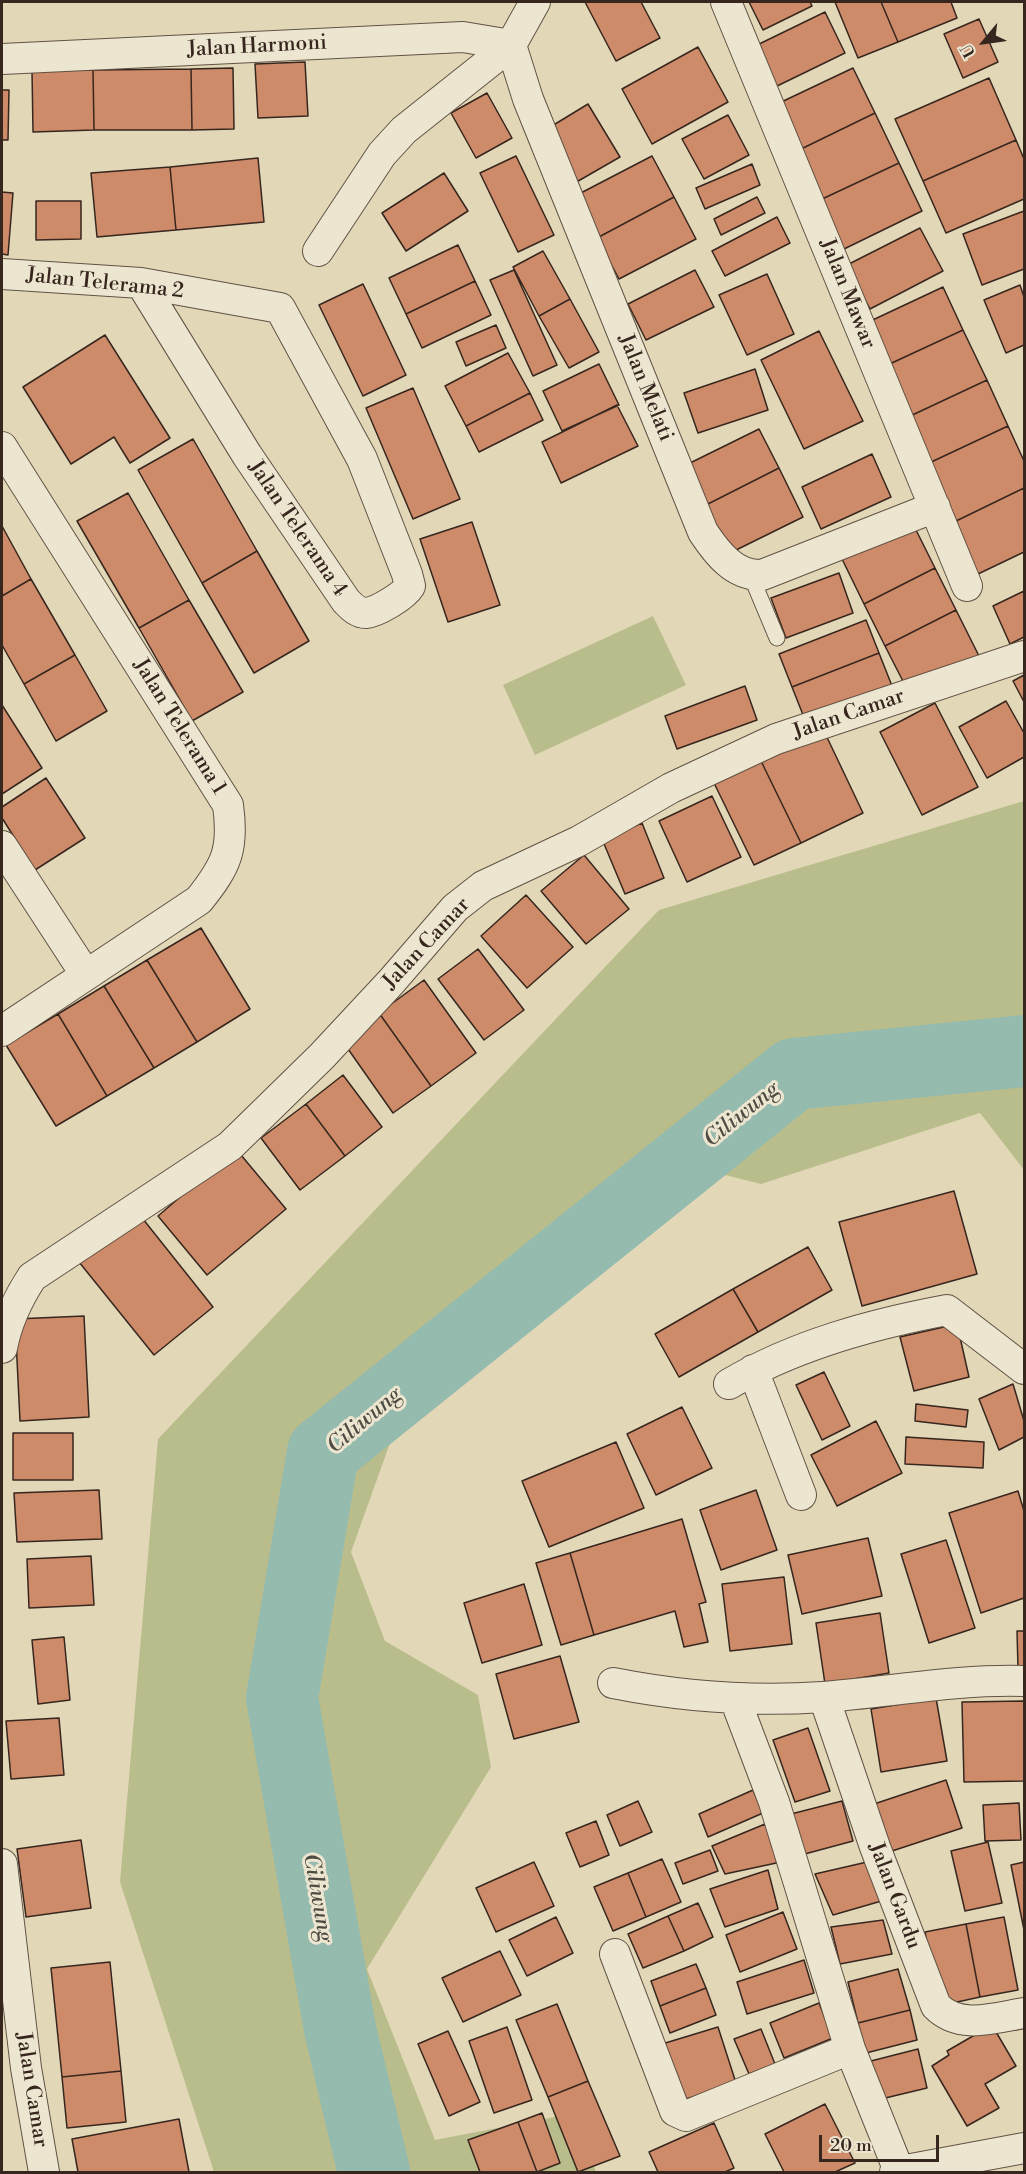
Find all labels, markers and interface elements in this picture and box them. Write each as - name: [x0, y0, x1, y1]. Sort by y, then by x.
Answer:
- north arrow: [954, 12, 1014, 72]
- street label: Jalan Harmoni: [187, 31, 327, 63]
- text: U: [957, 40, 980, 61]
- street label: Jalan Mawar: [813, 235, 881, 353]
- street label: Jalan Telerama 2: [25, 263, 185, 305]
- street label: Jalan Melati: [612, 331, 678, 445]
- street label: Jalan Telerama 4: [242, 456, 352, 602]
- street label: Jalan Telerama 1: [127, 654, 231, 800]
- street label: Jalan Camar: [790, 684, 908, 746]
- street label: Jalan Camar: [378, 893, 476, 995]
- water label: Ciliwung: [699, 1077, 785, 1153]
- water label: Ciliwung: [322, 1382, 408, 1460]
- street label: Jalan Gardu: [862, 1839, 926, 1953]
- water label: Ciliwung: [296, 1852, 338, 1944]
- street label: Jalan Camar: [9, 2031, 53, 2149]
- scale bar: [822, 2123, 942, 2161]
- text: 20 m: [830, 2134, 872, 2157]

